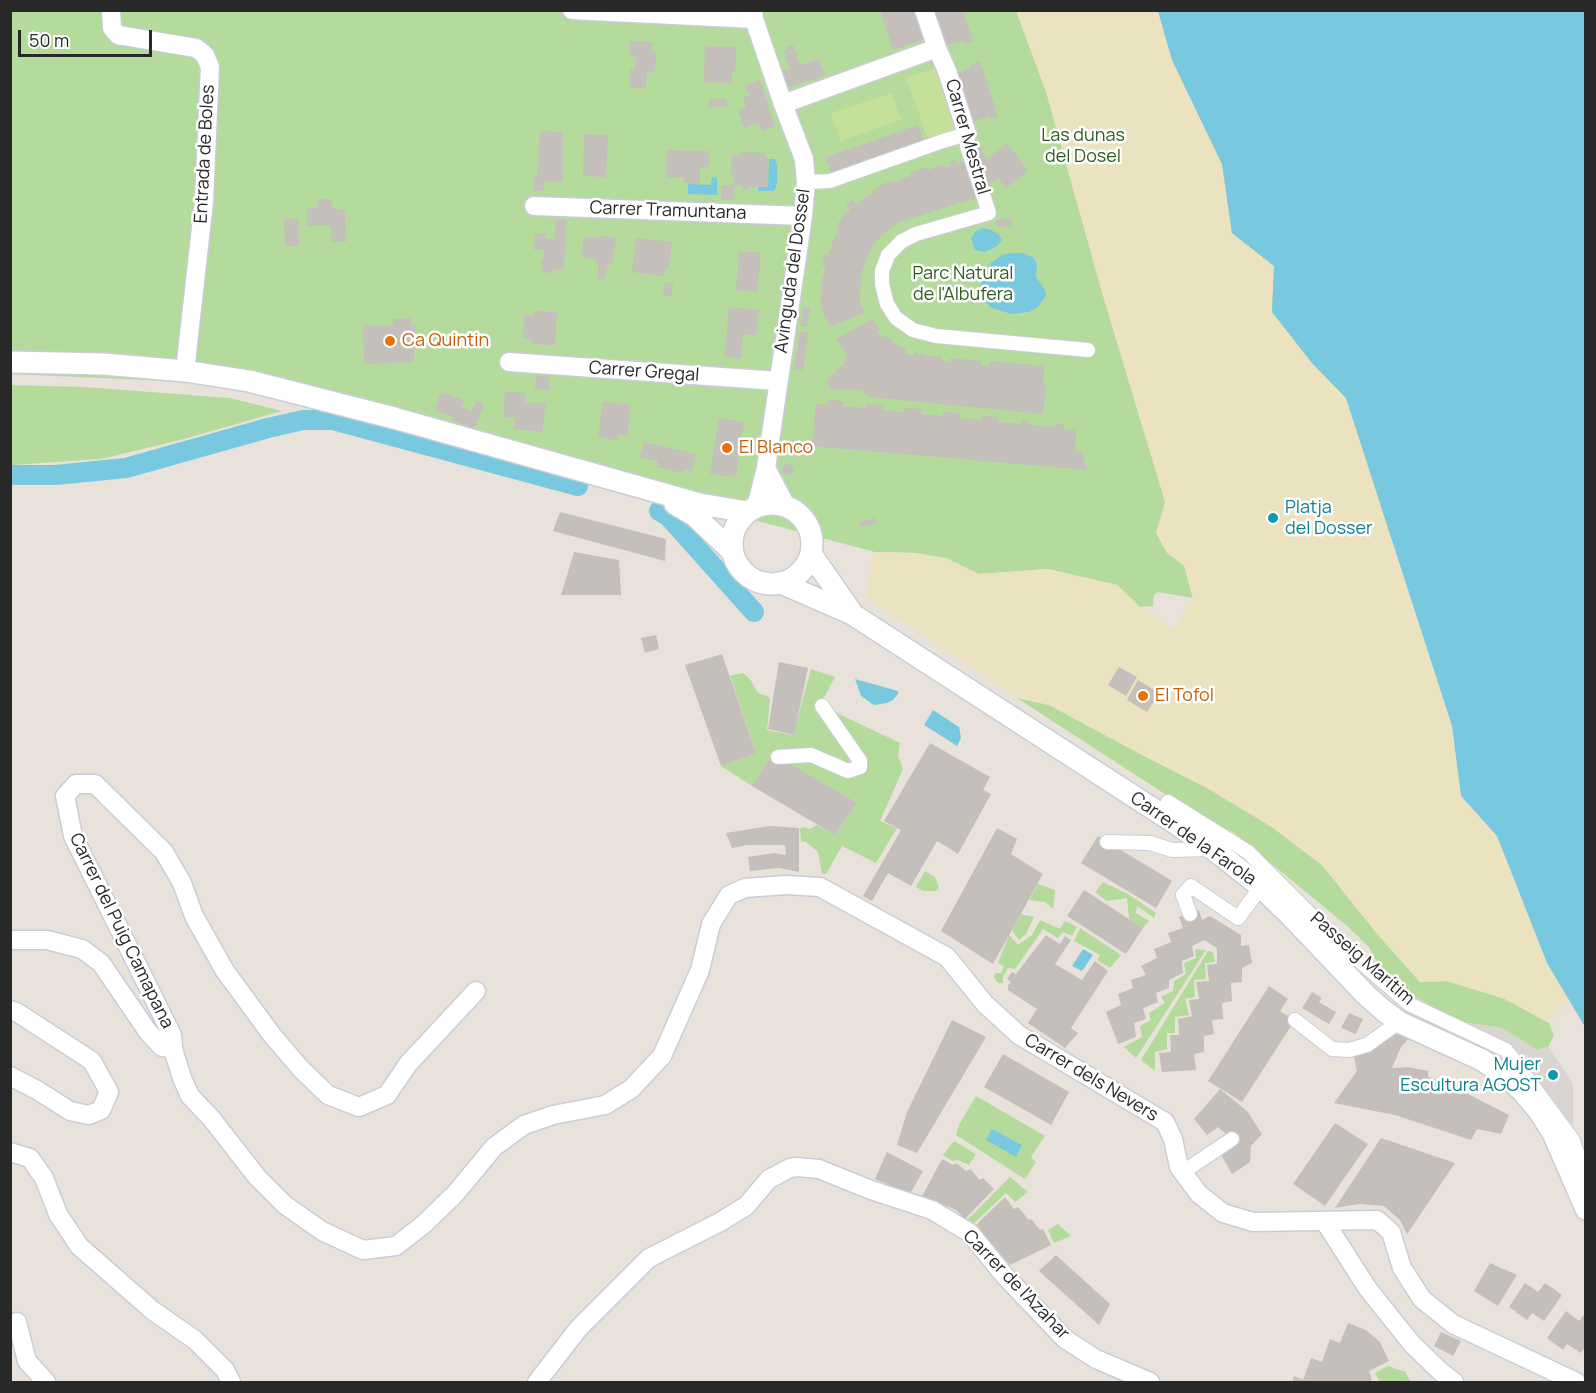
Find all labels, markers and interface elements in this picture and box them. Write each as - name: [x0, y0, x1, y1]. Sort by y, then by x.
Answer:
- scale bar: [21, 18, 154, 56]
- text: 50 m: [29, 28, 69, 52]
- street label: Carrer Mestral: [940, 77, 994, 197]
- street label: Entrada de Boles: [191, 84, 219, 224]
- park label: Las dunas del Dosel: [1041, 125, 1125, 168]
- street label: Avinguda del Dossel: [771, 188, 815, 354]
- street label: Carrer Tramuntana: [589, 197, 747, 225]
- park label: Parc Natural de l'Albufera: [913, 263, 1013, 306]
- place label: Ca Quintin: [402, 330, 489, 352]
- marker: Ca Quintin: [383, 334, 397, 348]
- street label: Carrer Gregal: [588, 357, 700, 387]
- place label: El Blanco: [739, 437, 813, 459]
- marker: El Blanco: [720, 441, 734, 455]
- place label: Platja del Dosser: [1285, 497, 1373, 540]
- marker: Platja del Dosser: [1266, 511, 1280, 525]
- place label: El Tofol: [1155, 685, 1214, 707]
- marker: El Tofol: [1136, 689, 1150, 703]
- street label: Carrer de la Farola: [1126, 787, 1260, 891]
- street label: Carrer del Puig Camapana: [64, 830, 178, 1032]
- street label: Passeig Marítim: [1306, 908, 1418, 1010]
- street label: Carrer dels Nevers: [1020, 1030, 1162, 1126]
- place label: Mujer Escultura AGOST: [1400, 1054, 1541, 1096]
- marker: Mujer Escultura AGOST: [1546, 1068, 1560, 1082]
- street label: Carrer de l'Azahar: [958, 1226, 1074, 1344]

